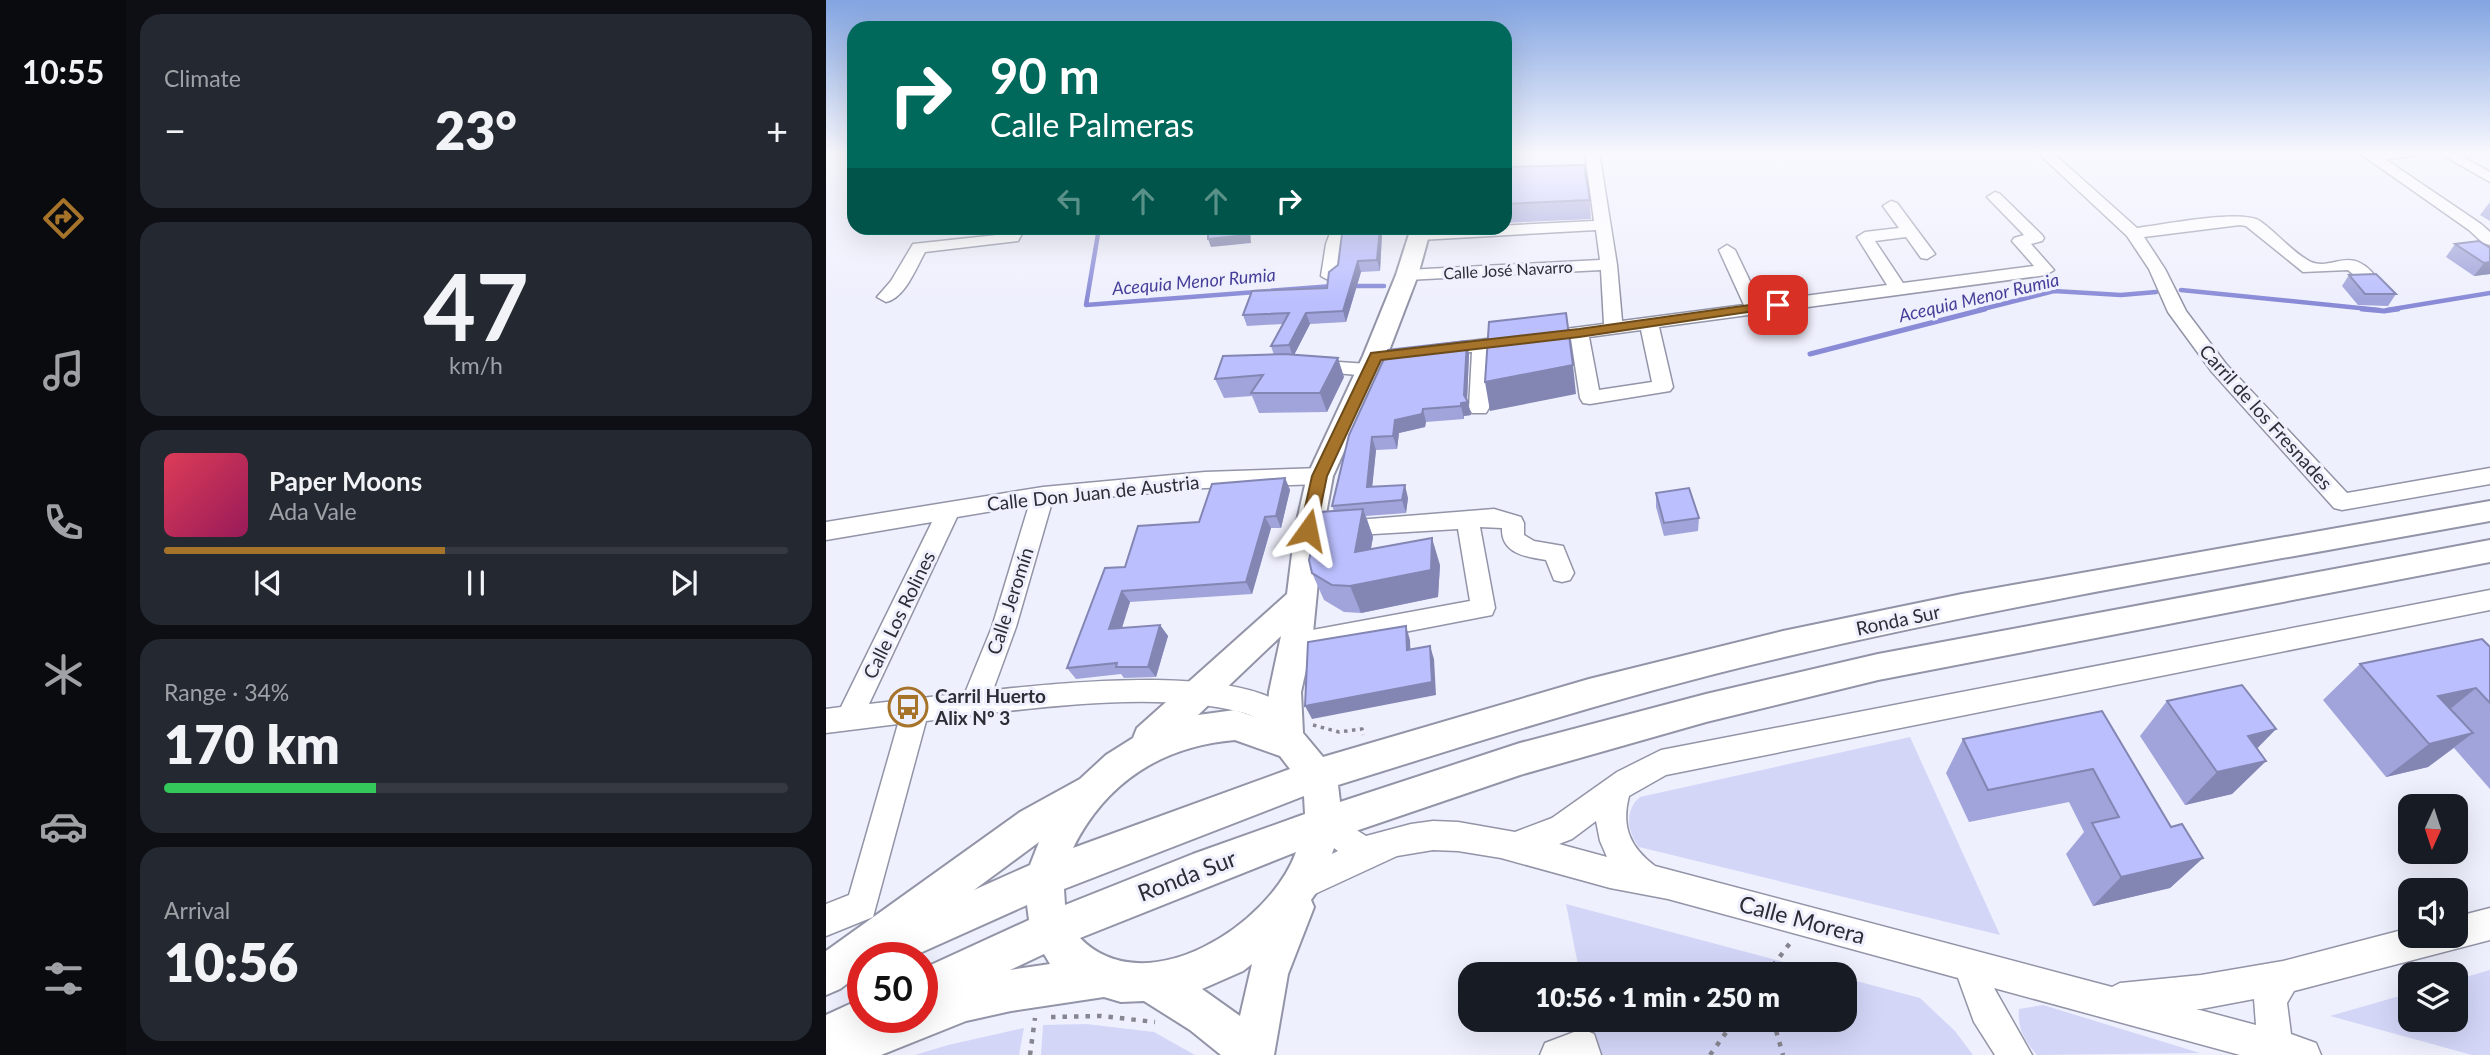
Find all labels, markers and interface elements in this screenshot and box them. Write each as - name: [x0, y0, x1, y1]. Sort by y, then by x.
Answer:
- text: 90 m: [990, 46, 1100, 104]
- icon: right: [875, 49, 966, 140]
- text: 10:55: [22, 52, 104, 91]
- text: Climate: [164, 64, 241, 92]
- text: 23°: [435, 99, 517, 161]
- text: Calle Palmeras: [990, 105, 1194, 144]
- text: −: [164, 107, 186, 153]
- text: +: [766, 107, 788, 153]
- icon: left: [1051, 182, 1089, 220]
- icon: ahead: [1124, 182, 1162, 220]
- icon: ahead: [1197, 182, 1235, 220]
- icon: right: [1270, 182, 1308, 220]
- icon: directions: [39, 194, 88, 243]
- text: 47: [423, 251, 529, 360]
- street label: Calle José Navarro: [1443, 257, 1573, 282]
- water label: Acequia Menor Rumia: [1110, 263, 1277, 299]
- water label: Acequia Menor Rumia: [1895, 268, 2061, 326]
- pin: [1748, 275, 1808, 335]
- icon: arrive: [1759, 286, 1797, 324]
- street label: Carril de los Fresnades: [2195, 339, 2338, 494]
- icon: music: [39, 346, 88, 395]
- text: km/h: [449, 351, 503, 379]
- text: Paper Moons: [269, 465, 422, 497]
- street label: Calle Don Juan de Austria: [986, 470, 1200, 515]
- position arrow: [1271, 493, 1345, 567]
- text: Ada Vale: [269, 497, 357, 525]
- icon: phone: [39, 498, 88, 547]
- street label: Calle Jeromín: [981, 544, 1038, 657]
- street label: Calle Los Rolines: [858, 547, 939, 682]
- icon: previous: [249, 564, 287, 602]
- icon: pause: [457, 564, 495, 602]
- icon: next: [665, 564, 703, 602]
- street label: Ronda Sur: [1854, 599, 1942, 640]
- icon: climate: [39, 650, 88, 699]
- text: Range · 34%: [164, 678, 289, 706]
- place label: Carril Huerto Alix Nº 3: [934, 684, 1046, 729]
- bus stop icon: Carril Huerto Alix Nº 3: [887, 686, 929, 728]
- text: 170 km: [164, 713, 340, 775]
- north arrow: [2398, 794, 2468, 864]
- map controls: [2398, 794, 2468, 1032]
- icon: car: [39, 802, 88, 851]
- street label: Ronda Sur: [1133, 843, 1240, 907]
- button: sound: [2398, 878, 2468, 948]
- street label: Calle Morera: [1736, 889, 1868, 949]
- text: Arrival: [164, 896, 230, 924]
- text: 10:56: [164, 931, 298, 993]
- speed limit sign: 50: [847, 942, 938, 1033]
- icon: filters: [39, 954, 88, 1003]
- button: layers: [2398, 962, 2468, 1032]
- text: 10:56 · 1 min · 250 m: [1535, 981, 1780, 1013]

